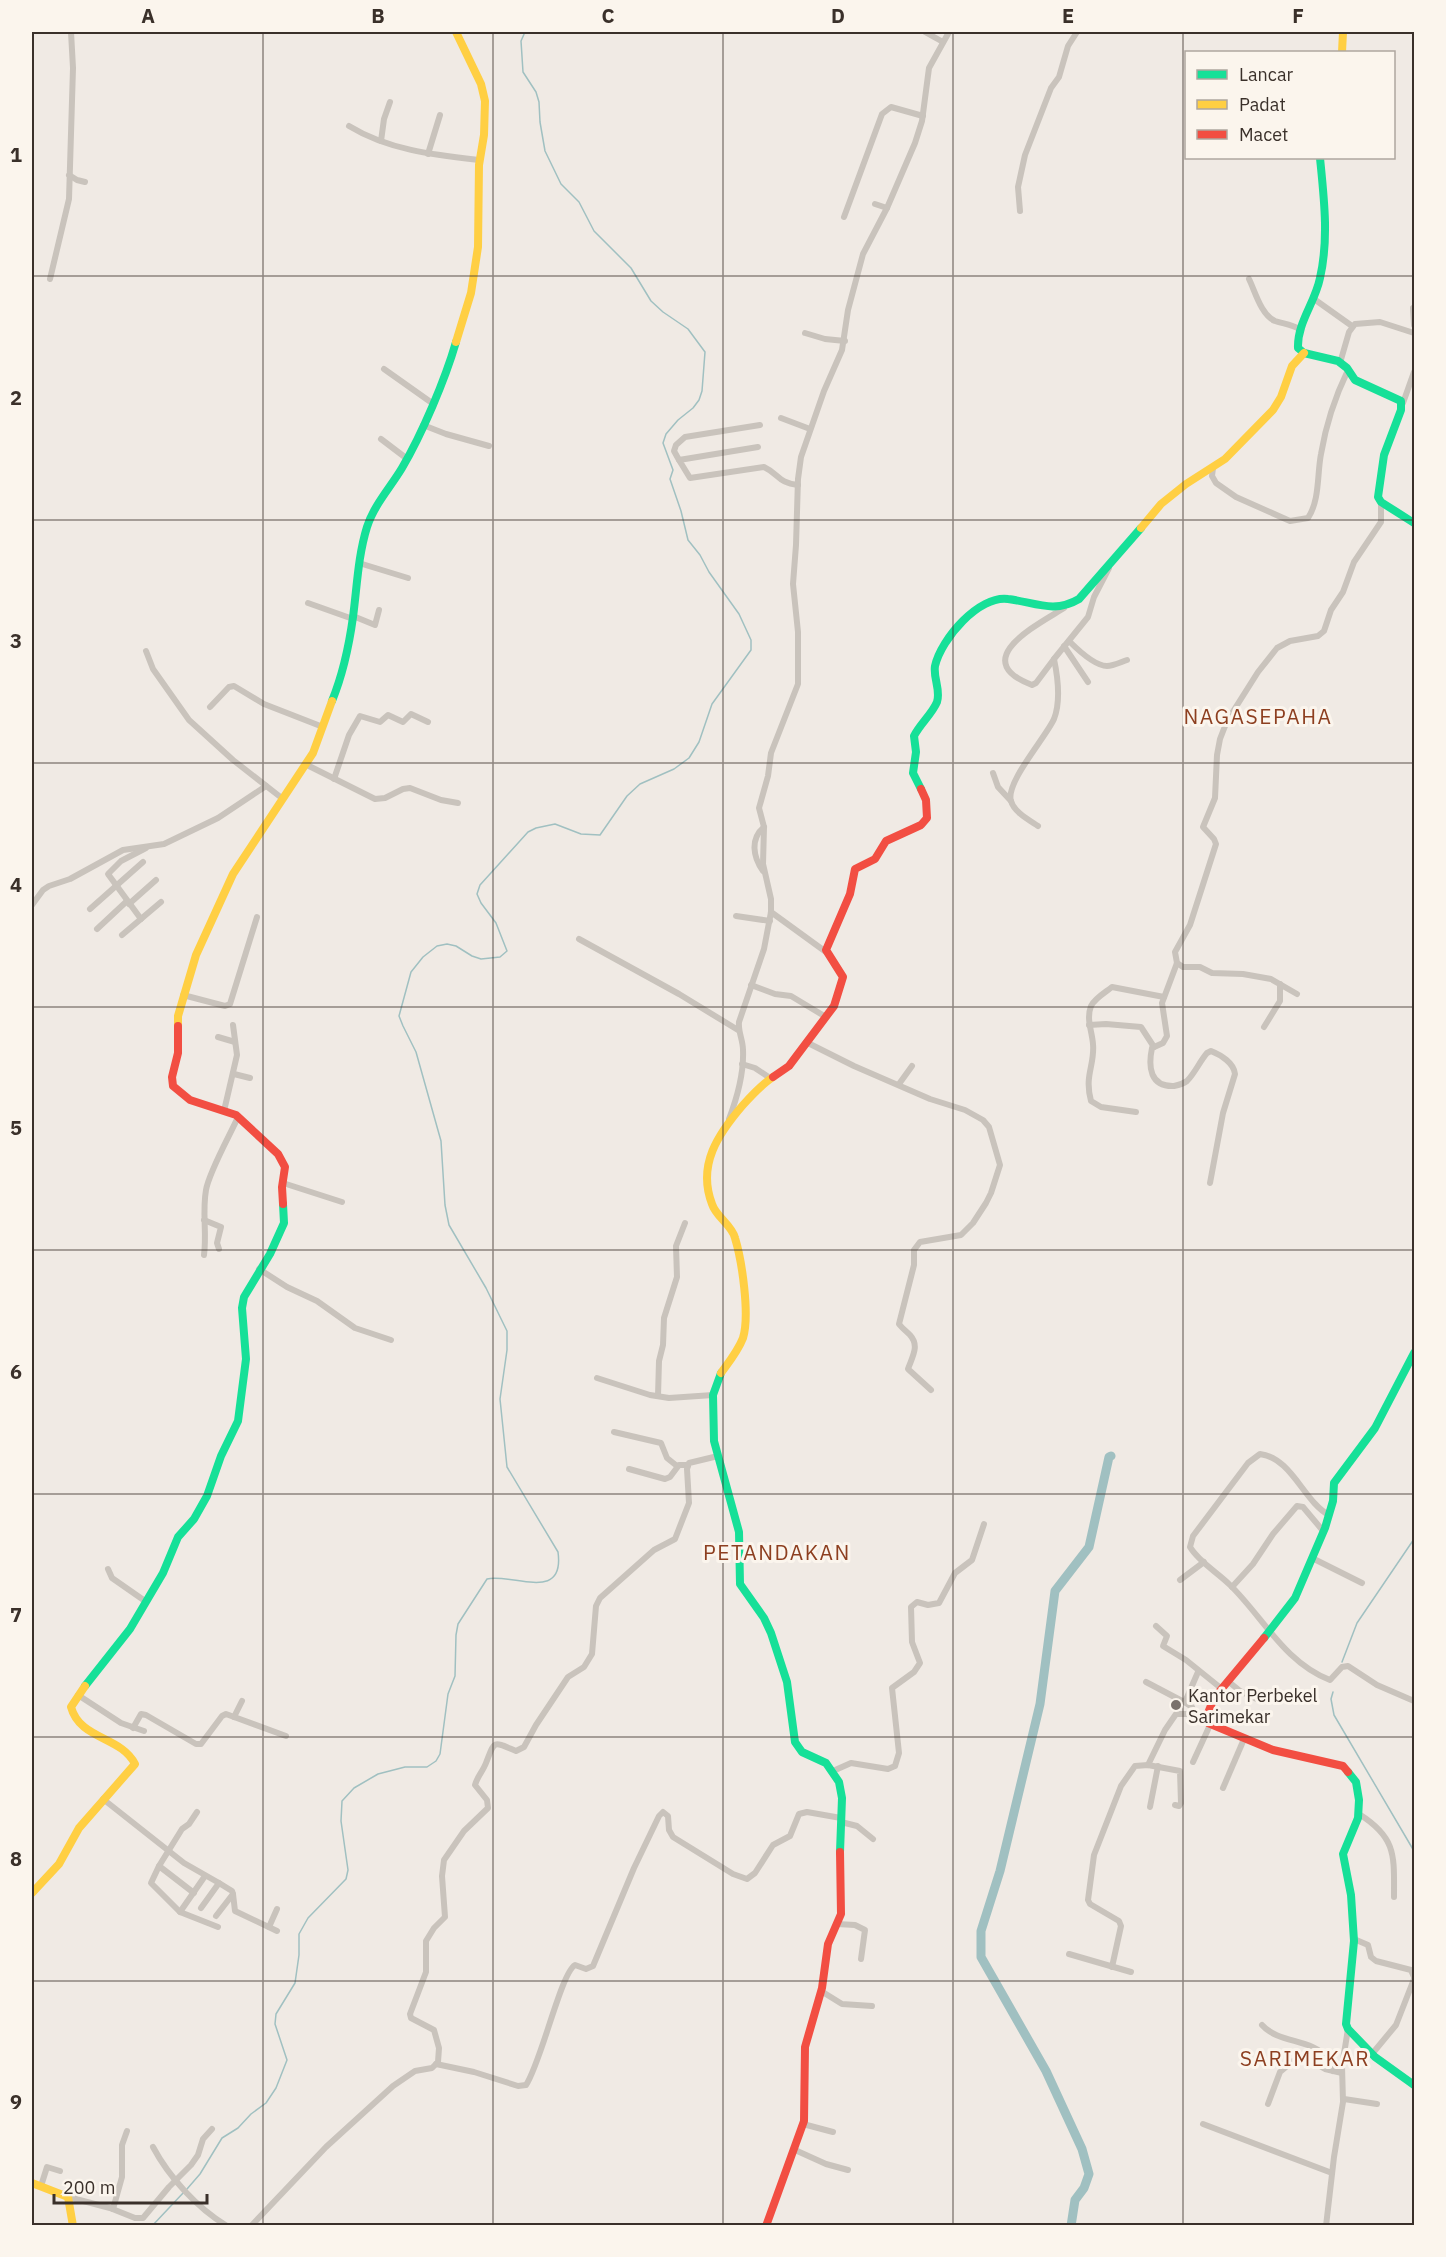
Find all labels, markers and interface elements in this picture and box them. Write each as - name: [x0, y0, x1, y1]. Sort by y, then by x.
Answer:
- text: A: [141, 2, 155, 29]
- text: B: [371, 2, 385, 29]
- text: C: [601, 2, 615, 29]
- text: D: [831, 2, 845, 29]
- text: E: [1062, 2, 1074, 29]
- text: F: [1292, 2, 1304, 29]
- legend: [1185, 51, 1395, 159]
- text: Lancar: [1239, 63, 1294, 86]
- text: Padat: [1239, 93, 1286, 116]
- text: Macet: [1239, 123, 1288, 146]
- text: 1: [10, 141, 22, 168]
- text: 2: [10, 384, 22, 411]
- text: 3: [10, 627, 22, 654]
- district label: NAGASEPAHA: [1183, 702, 1333, 730]
- text: 4: [10, 871, 22, 898]
- text: 5: [10, 1114, 22, 1141]
- text: 6: [10, 1358, 22, 1385]
- district label: PETANDAKAN: [703, 1538, 851, 1566]
- text: 7: [10, 1601, 22, 1628]
- place label: Kantor Perbekel Sarimekar: [1188, 1684, 1318, 1728]
- marker: Kantor Perbekel Sarimekar: [1169, 1698, 1183, 1712]
- text: 8: [10, 1845, 22, 1872]
- district label: SARIMEKAR: [1240, 2044, 1370, 2072]
- text: 9: [10, 2088, 22, 2115]
- scale bar: [54, 2167, 207, 2205]
- text: 200 m: [63, 2176, 115, 2199]

